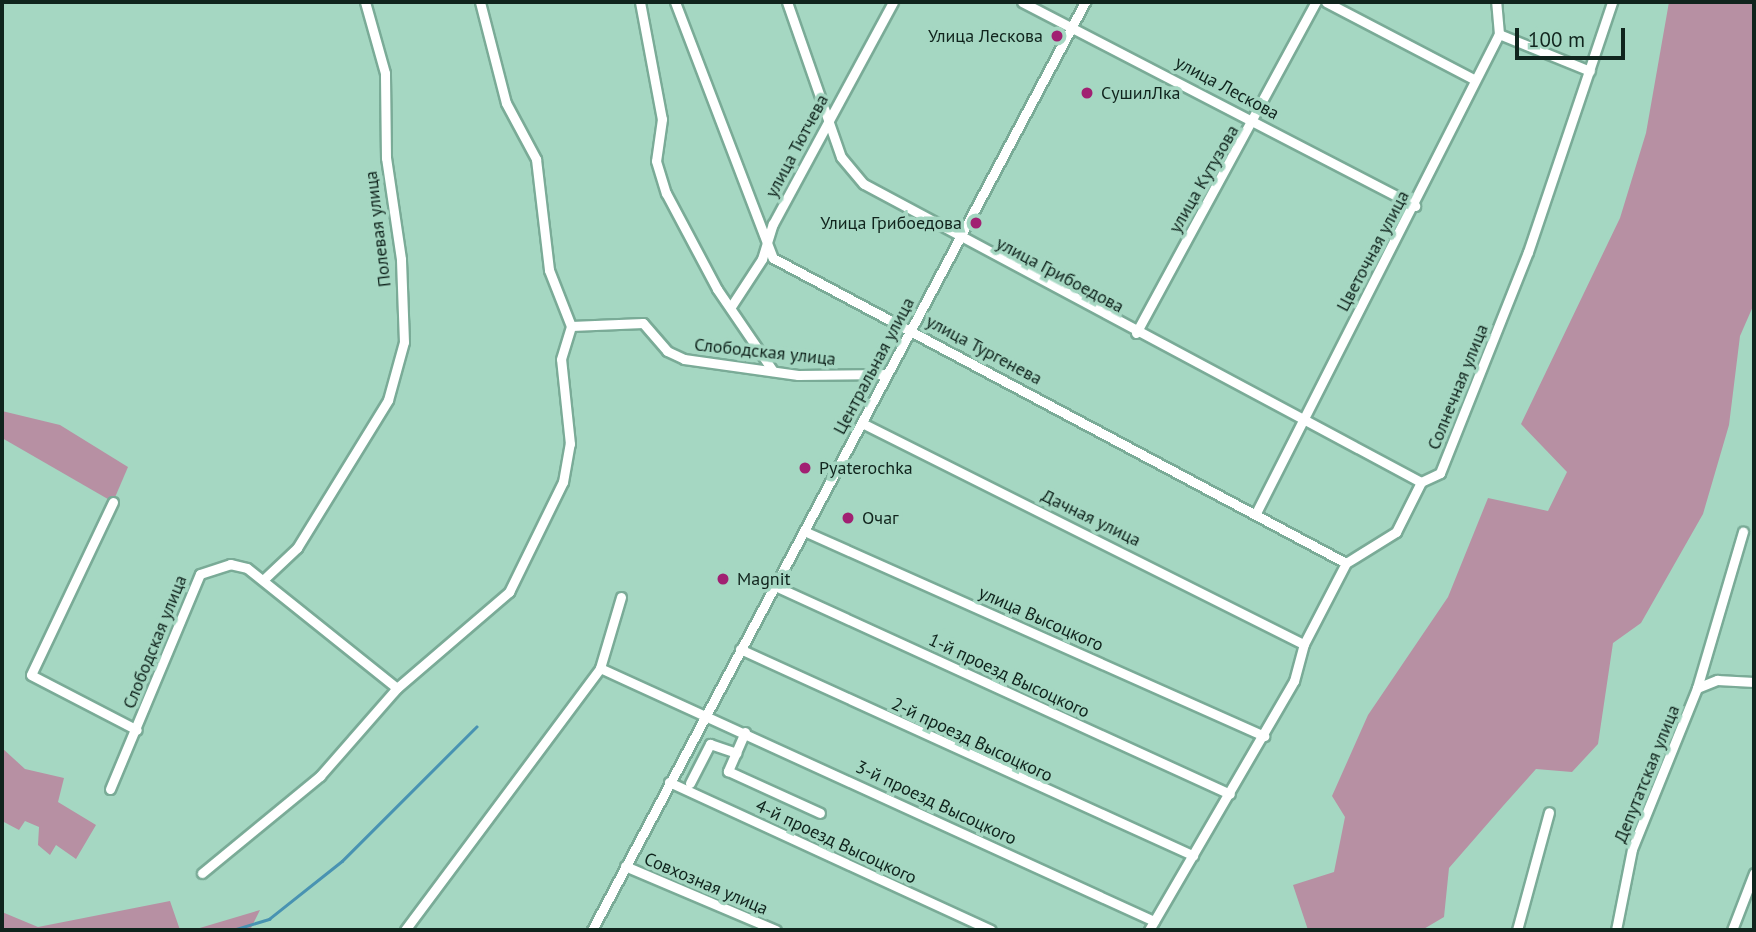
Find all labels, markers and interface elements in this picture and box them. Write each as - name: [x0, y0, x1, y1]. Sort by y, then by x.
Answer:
- scale bar: [1518, 14, 1628, 58]
- place label: Улица Лескова: [928, 25, 1043, 47]
- text: 100 m: [1528, 26, 1585, 53]
- marker: Улица Лескова: [1049, 28, 1065, 44]
- street label: улица Лескова: [1171, 51, 1283, 125]
- place label: СушилЛка: [1101, 82, 1180, 104]
- marker: СушилЛка: [1079, 85, 1095, 101]
- street label: улица Тютчева: [761, 90, 833, 202]
- street label: улица Кутузова: [1164, 121, 1244, 237]
- street label: Полевая улица: [360, 170, 396, 288]
- street label: Цветочная улица: [1332, 187, 1414, 315]
- place label: Улица Грибоедова: [820, 212, 962, 234]
- marker: Улица Грибоедова: [968, 215, 984, 231]
- street label: улица Грибоедова: [992, 232, 1128, 318]
- street label: Центральная улица: [829, 294, 919, 438]
- street label: улица Тургенева: [922, 310, 1046, 390]
- street label: Солнечная улица: [1423, 321, 1493, 453]
- street label: Слободская улица: [693, 334, 837, 370]
- place label: Pyaterochka: [819, 457, 913, 479]
- marker: Pyaterochka: [797, 460, 813, 476]
- street label: Дачная улица: [1038, 485, 1144, 551]
- place label: Очаг: [862, 507, 899, 529]
- marker: Очаг: [840, 510, 856, 526]
- place label: Magnit: [737, 568, 791, 590]
- marker: Magnit: [715, 571, 731, 587]
- street label: Слободская улица: [118, 572, 192, 712]
- street label: улица Высоцкого: [975, 582, 1107, 656]
- street label: 1-й проезд Высоцкого: [925, 629, 1093, 723]
- street label: 2-й проезд Высоцкого: [888, 693, 1056, 787]
- street label: Депутатская улица: [1610, 702, 1684, 846]
- street label: 3-й проезд Высоцкого: [852, 756, 1020, 850]
- street label: 4-й проезд Высоцкого: [752, 795, 920, 889]
- street label: Совхозная улица: [641, 848, 771, 920]

